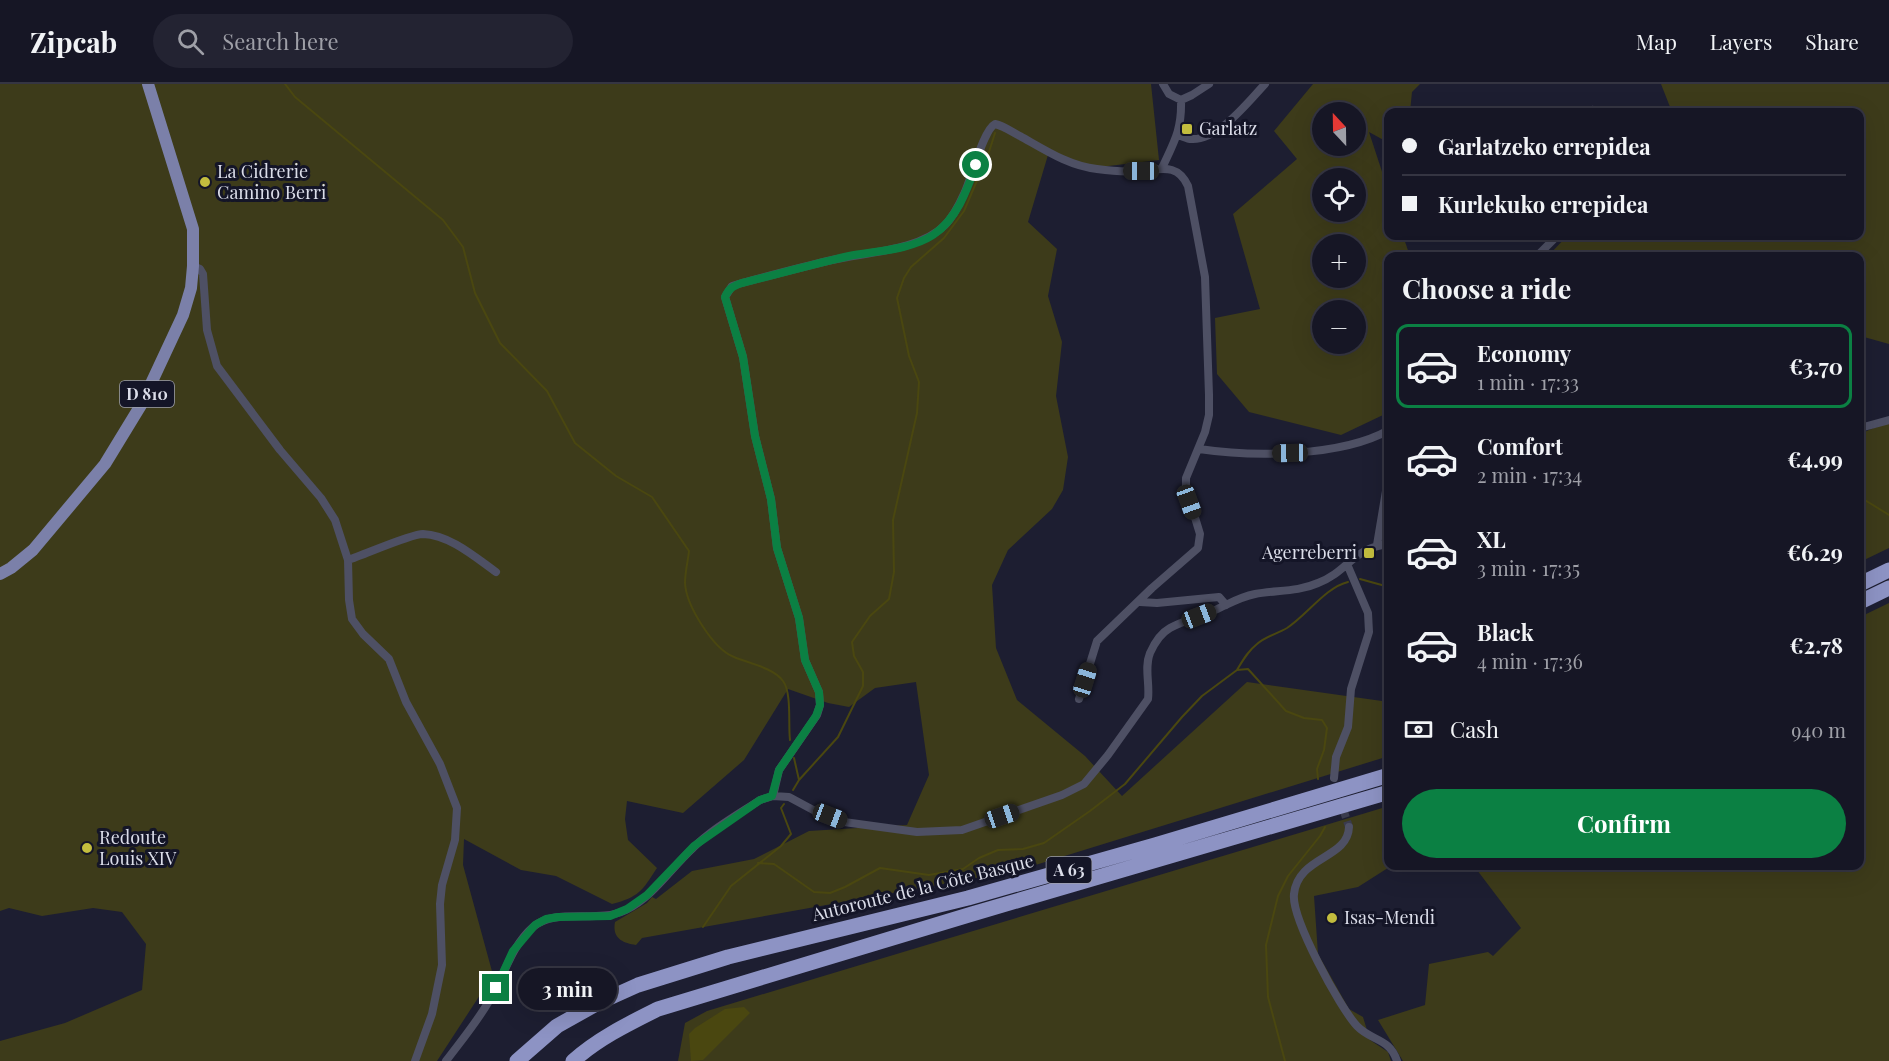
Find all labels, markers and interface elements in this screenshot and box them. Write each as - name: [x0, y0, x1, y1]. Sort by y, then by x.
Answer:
- search box: [153, 14, 573, 68]
- text: Zipcab: [30, 23, 117, 60]
- icon: search: [174, 25, 207, 58]
- text: Search here: [222, 26, 339, 56]
- text: Map: [1636, 27, 1677, 55]
- text: Layers: [1710, 27, 1772, 55]
- text: Share: [1805, 27, 1859, 55]
- north arrow: [1312, 102, 1366, 156]
- map controls: [1312, 102, 1366, 354]
- place label: Garlatz: [1199, 116, 1257, 140]
- marker: Garlatz: [1180, 122, 1194, 136]
- text: Garlatzeko errepidea: [1438, 131, 1651, 161]
- route start: [962, 151, 989, 178]
- place label: La Cidrerie Camino Berri: [217, 159, 326, 204]
- car: [1123, 162, 1159, 180]
- button: locate: [1312, 168, 1366, 222]
- marker: La Cidrerie Camino Berri: [198, 175, 212, 189]
- text: Kurlekuko errepidea: [1438, 189, 1648, 219]
- button: +: [1312, 234, 1366, 288]
- text: Choose a ride: [1402, 270, 1571, 306]
- button: −: [1312, 300, 1366, 354]
- text: Economy: [1477, 338, 1571, 368]
- icon: car: [1405, 339, 1459, 393]
- text: €3.70: [1789, 351, 1843, 381]
- text: 1 min · 17:33: [1477, 368, 1579, 395]
- road number: D 810: [120, 381, 174, 407]
- text: Comfort: [1477, 431, 1563, 461]
- icon: car: [1405, 432, 1459, 486]
- car: [1272, 444, 1308, 462]
- text: €4.99: [1787, 444, 1843, 474]
- text: 2 min · 17:34: [1477, 461, 1582, 488]
- car: [1174, 482, 1204, 522]
- text: XL: [1477, 524, 1506, 554]
- icon: car: [1405, 525, 1459, 579]
- text: €6.29: [1787, 537, 1843, 567]
- place label: Agerreberri: [1261, 540, 1357, 564]
- marker: Agerreberri: [1362, 546, 1376, 560]
- text: 3 min · 17:35: [1477, 554, 1580, 581]
- car: [1179, 601, 1219, 631]
- text: Black: [1477, 617, 1534, 647]
- icon: car: [1405, 618, 1459, 672]
- text: €2.78: [1790, 630, 1843, 660]
- text: 4 min · 17:36: [1477, 647, 1583, 674]
- car: [1071, 660, 1099, 700]
- icon: cash: [1402, 713, 1435, 746]
- text: Cash: [1450, 714, 1499, 744]
- text: 940 m: [1791, 716, 1846, 743]
- button: Confirm: [1402, 789, 1846, 858]
- car: [810, 801, 850, 831]
- car: [982, 802, 1022, 830]
- place label: Redoute Louis XIV: [99, 825, 177, 870]
- marker: Redoute Louis XIV: [80, 841, 94, 855]
- street label: Autoroute de la Côte Basque: [809, 848, 1036, 926]
- road number: A 63: [1046, 857, 1092, 883]
- place label: Isas-Mendi: [1344, 905, 1435, 929]
- marker: Isas-Mendi: [1325, 911, 1339, 925]
- callout: 3 min: [517, 967, 616, 1009]
- route end: [482, 974, 509, 1001]
- text: 3 min: [542, 975, 593, 1002]

